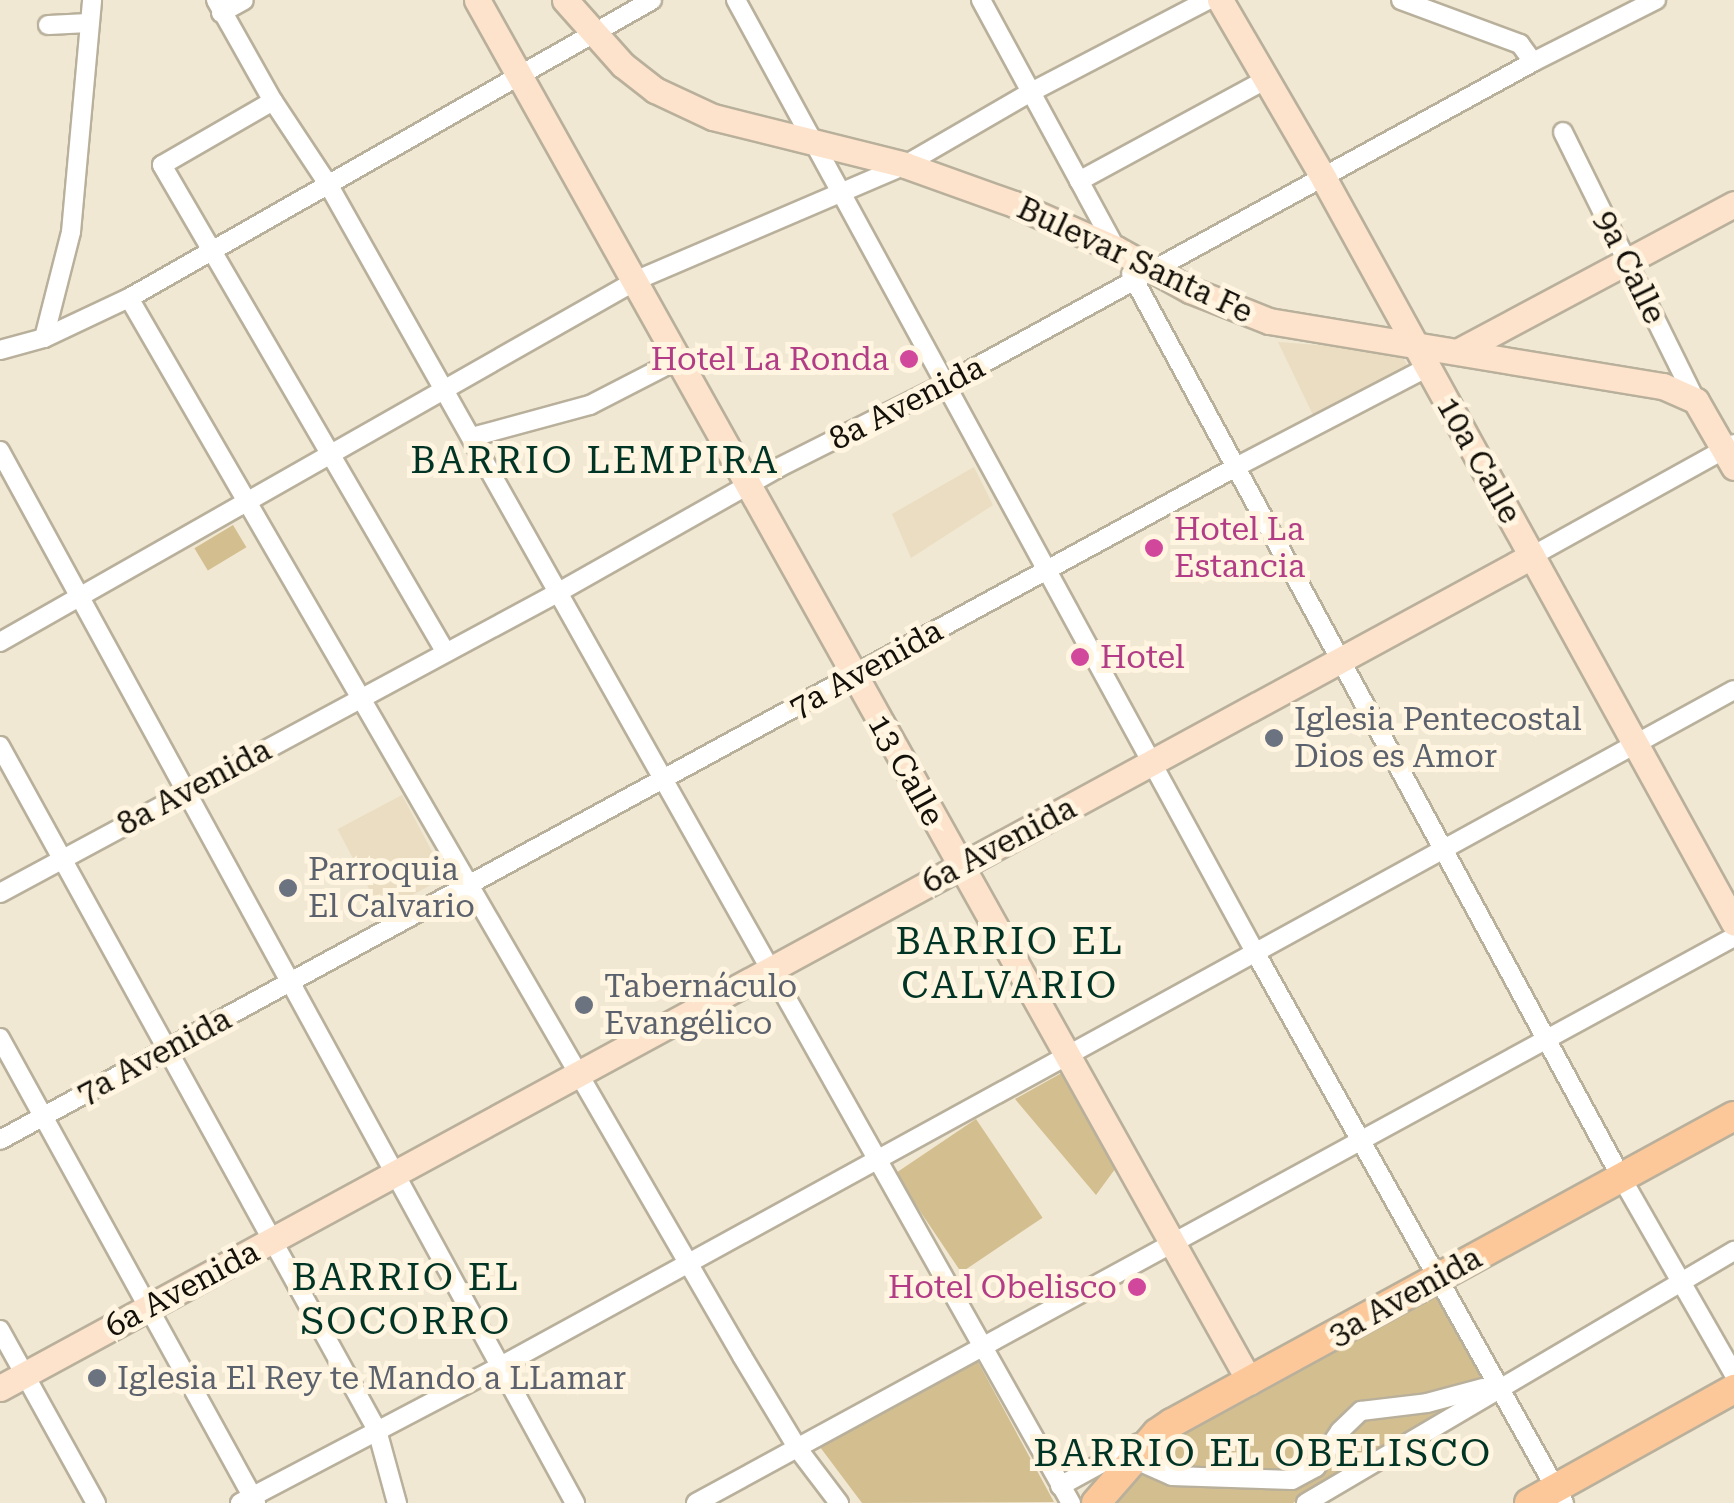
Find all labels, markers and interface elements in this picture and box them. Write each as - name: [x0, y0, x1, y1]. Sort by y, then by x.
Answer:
- street label: Bulevar Santa Fe: [1011, 189, 1259, 331]
- street label: 9a Calle: [1586, 204, 1674, 330]
- place label: Hotel La Ronda: [651, 340, 889, 378]
- street label: 8a Avenida: [823, 348, 991, 458]
- marker: Hotel La Ronda: [898, 348, 920, 370]
- street label: 10a Calle: [1429, 390, 1529, 530]
- district label: BARRIO LEMPIRA: [410, 438, 780, 484]
- place label: Hotel La Estancia: [1174, 511, 1305, 586]
- marker: Hotel La Estancia: [1143, 537, 1165, 559]
- street label: 7a Avenida: [783, 611, 949, 727]
- place label: Hotel: [1100, 638, 1185, 676]
- marker: Hotel: [1069, 646, 1091, 668]
- place label: Iglesia Pentecostal Dios es Amor: [1294, 701, 1582, 776]
- street label: 13 Calle: [860, 708, 952, 832]
- marker: Iglesia Pentecostal Dios es Amor: [1263, 727, 1285, 749]
- street label: 8a Avenida: [110, 730, 278, 844]
- street label: 6a Avenida: [915, 788, 1083, 902]
- place label: Parroquia El Calvario: [308, 851, 475, 926]
- marker: Parroquia El Calvario: [277, 877, 299, 899]
- district label: BARRIO EL CALVARIO: [895, 919, 1125, 1008]
- place label: Tabernáculo Evangélico: [604, 968, 797, 1043]
- marker: Tabernáculo Evangélico: [573, 994, 595, 1016]
- street label: 7a Avenida: [70, 999, 238, 1113]
- street label: 6a Avenida: [98, 1232, 266, 1346]
- street label: 3a Avenida: [1322, 1238, 1488, 1354]
- district label: BARRIO EL SOCORRO: [291, 1255, 521, 1344]
- place label: Hotel Obelisco: [888, 1268, 1117, 1306]
- marker: Hotel Obelisco: [1126, 1276, 1148, 1298]
- place label: Iglesia El Rey te Mando a LLamar: [117, 1359, 626, 1397]
- marker: Iglesia El Rey te Mando a LLamar: [86, 1367, 108, 1389]
- district label: BARRIO EL OBELISCO: [1033, 1431, 1493, 1477]

